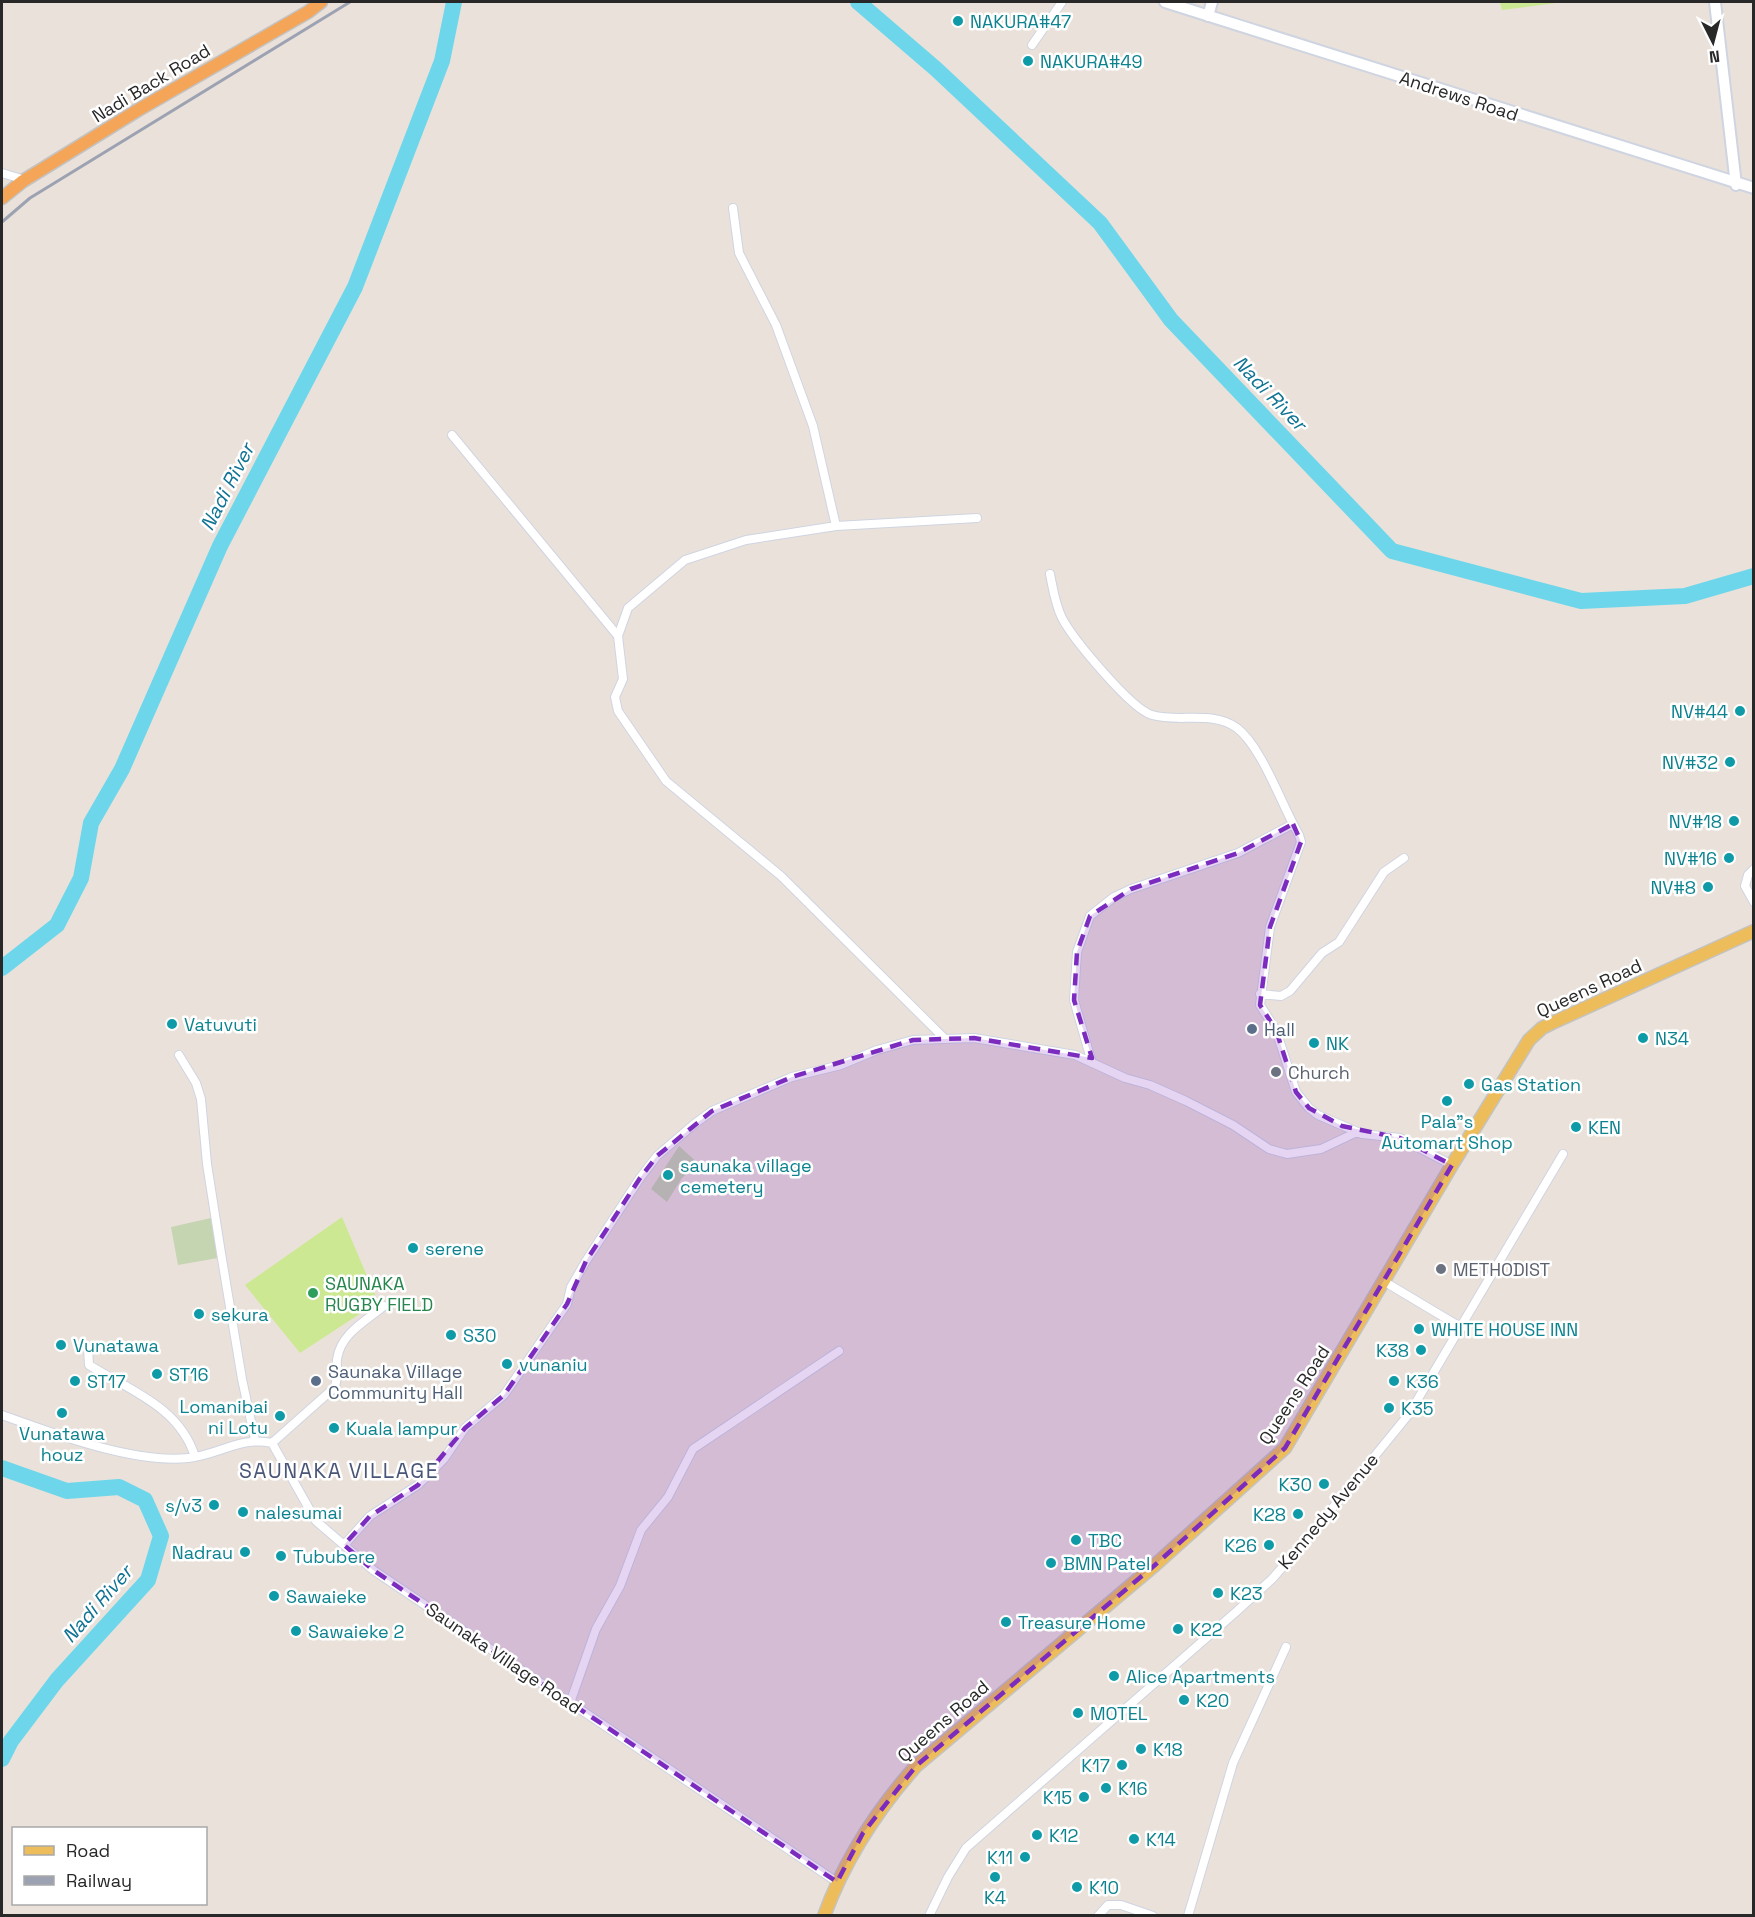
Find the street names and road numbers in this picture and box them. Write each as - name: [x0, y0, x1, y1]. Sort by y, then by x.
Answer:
- street label: Nadi Back Road: [88, 39, 214, 127]
- street label: Andrews Road: [1397, 66, 1521, 126]
- street label: Queens Road: [1533, 954, 1645, 1022]
- street label: Queens Road: [1253, 1341, 1335, 1449]
- street label: Kennedy Avenue: [1273, 1448, 1383, 1574]
- street label: Saunaka Village Road: [422, 1597, 586, 1719]
- street label: Queens Road: [893, 1675, 993, 1767]

